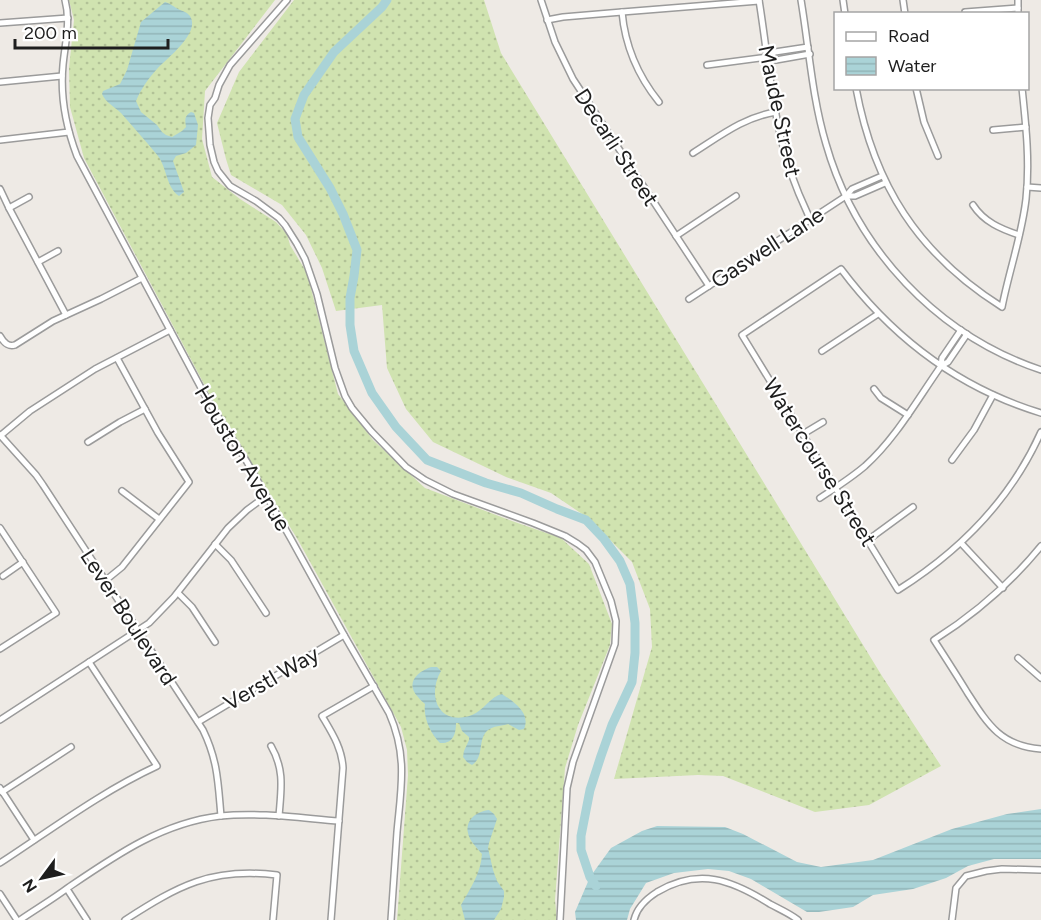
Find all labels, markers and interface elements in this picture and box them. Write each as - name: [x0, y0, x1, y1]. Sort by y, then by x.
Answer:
- scale bar: [15, 12, 168, 50]
- legend: [834, 12, 1029, 90]
- text: 200 m: [24, 22, 77, 44]
- text: Road: [888, 25, 929, 47]
- street label: Maude Street: [752, 43, 807, 179]
- text: Water: [888, 55, 936, 77]
- street label: Decarli Street: [569, 83, 665, 211]
- street label: Gaswell Lane: [706, 201, 829, 294]
- street label: Watercourse Street: [757, 373, 882, 551]
- street label: Houston Avenue: [189, 381, 297, 536]
- street label: Lever Boulevard: [75, 544, 183, 690]
- street label: Verstl Way: [219, 640, 324, 717]
- north arrow: [12, 848, 72, 908]
- text: N: [19, 876, 41, 896]

